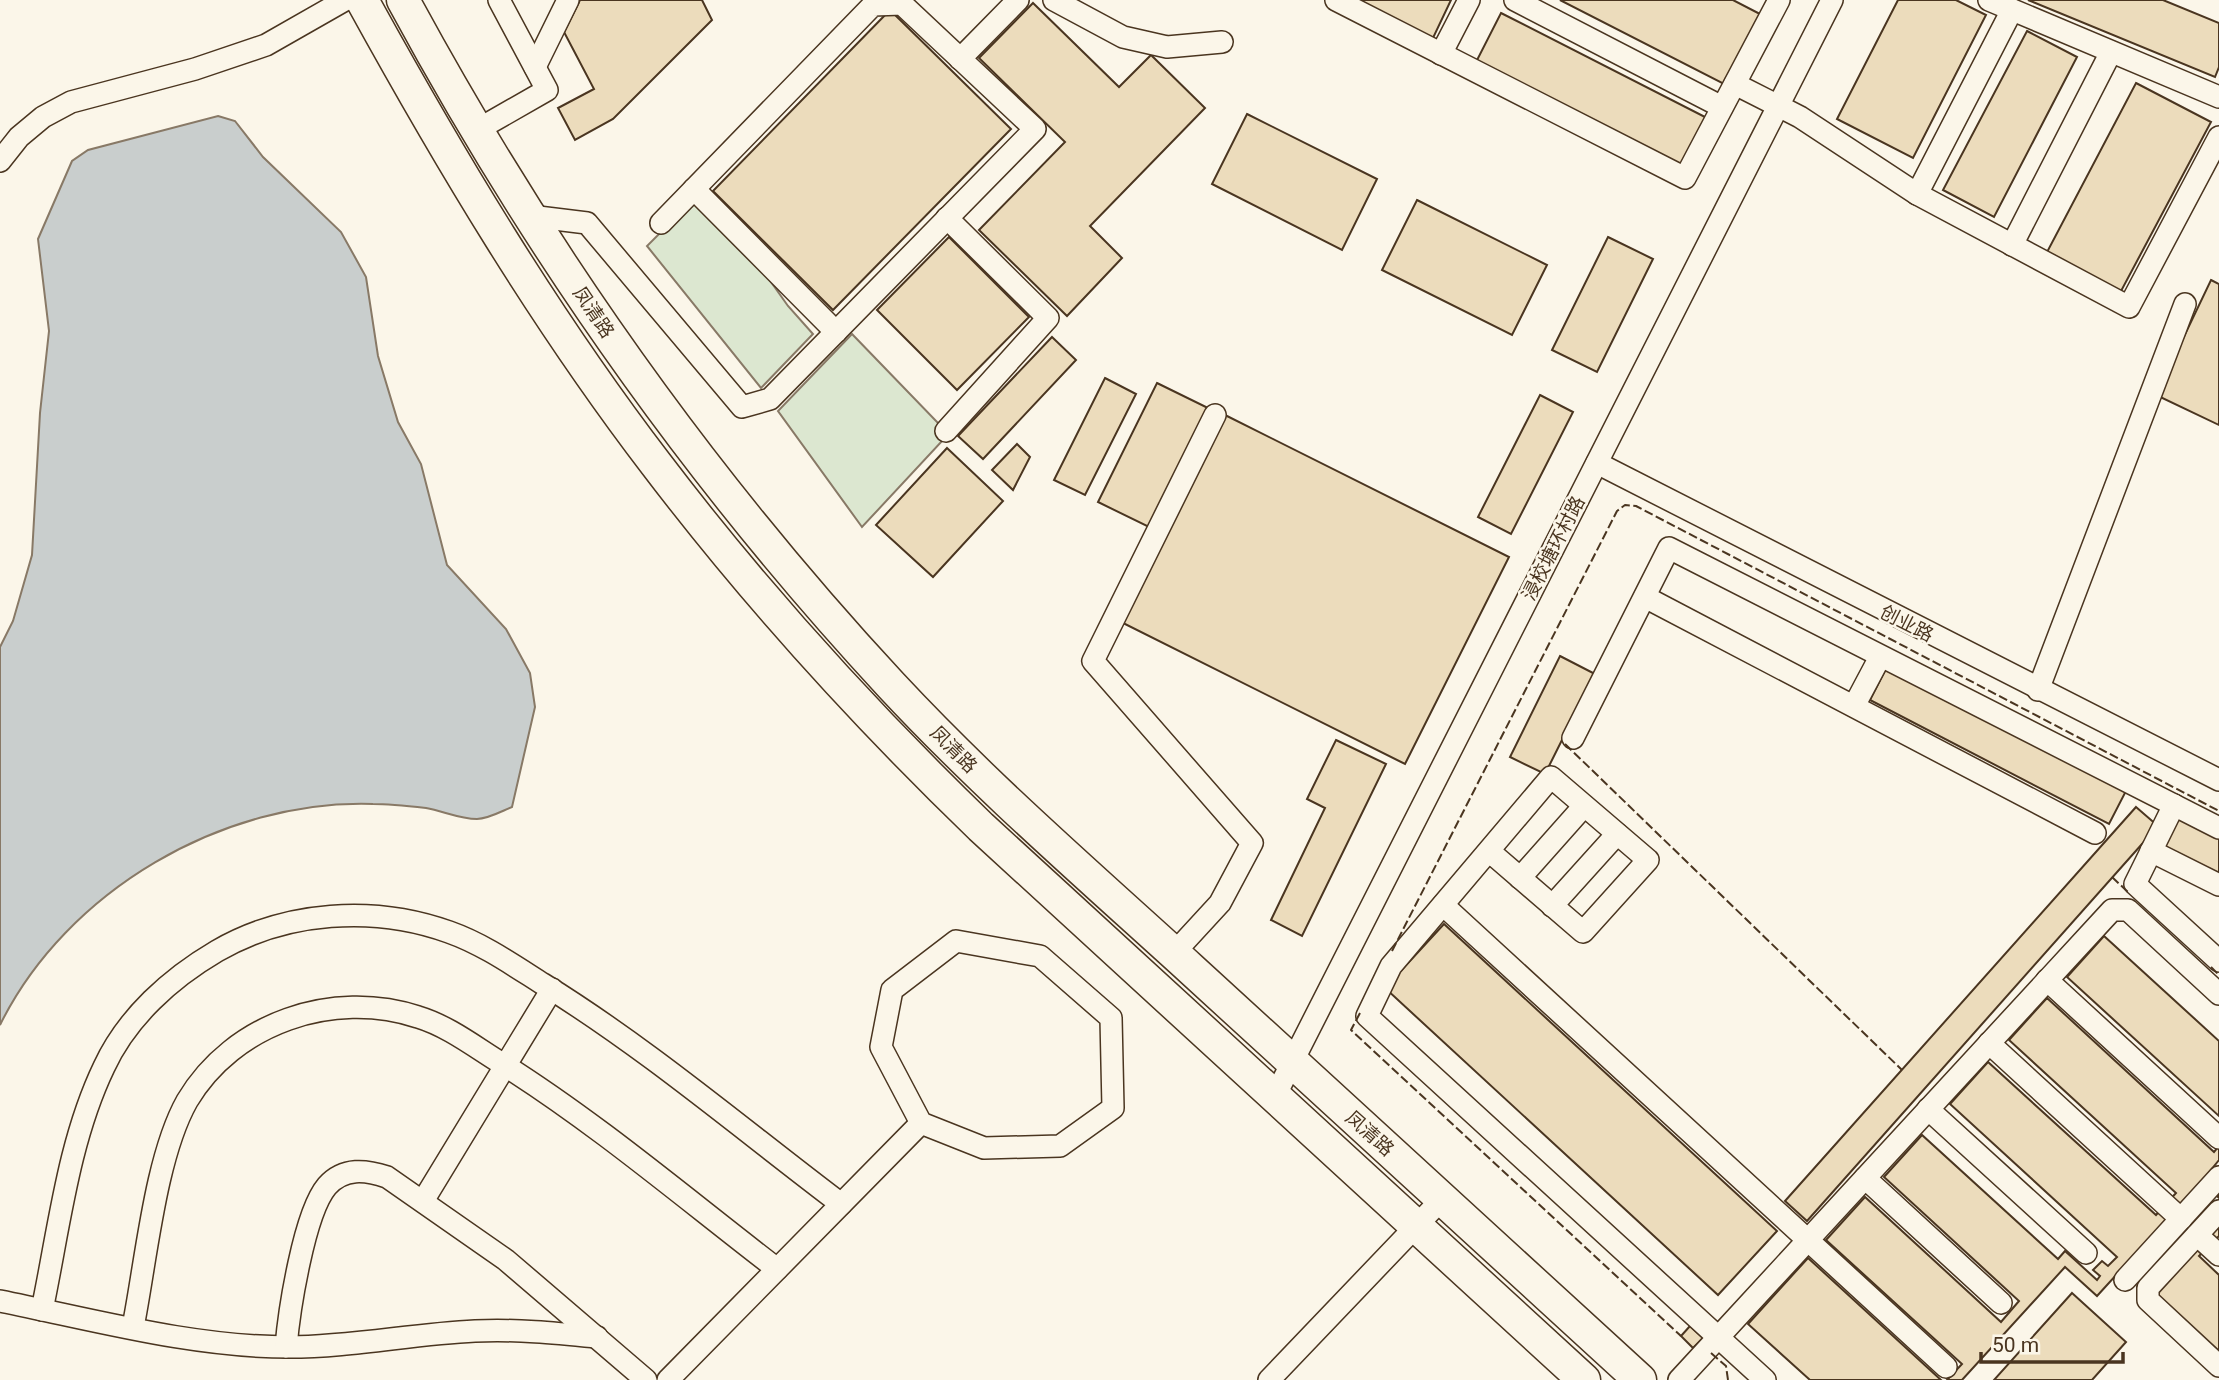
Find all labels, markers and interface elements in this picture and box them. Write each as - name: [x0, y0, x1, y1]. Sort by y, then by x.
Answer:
- street label: 凤清路: [568, 282, 619, 342]
- street label: 浸校塘环村路: [1517, 492, 1590, 604]
- street label: 创业路: [1876, 600, 1937, 647]
- street label: 凤清路: [925, 721, 982, 778]
- street label: 凤清路: [1341, 1106, 1399, 1161]
- scale bar: [1981, 1320, 2123, 1364]
- text: 50 m: [1992, 1333, 2039, 1357]

